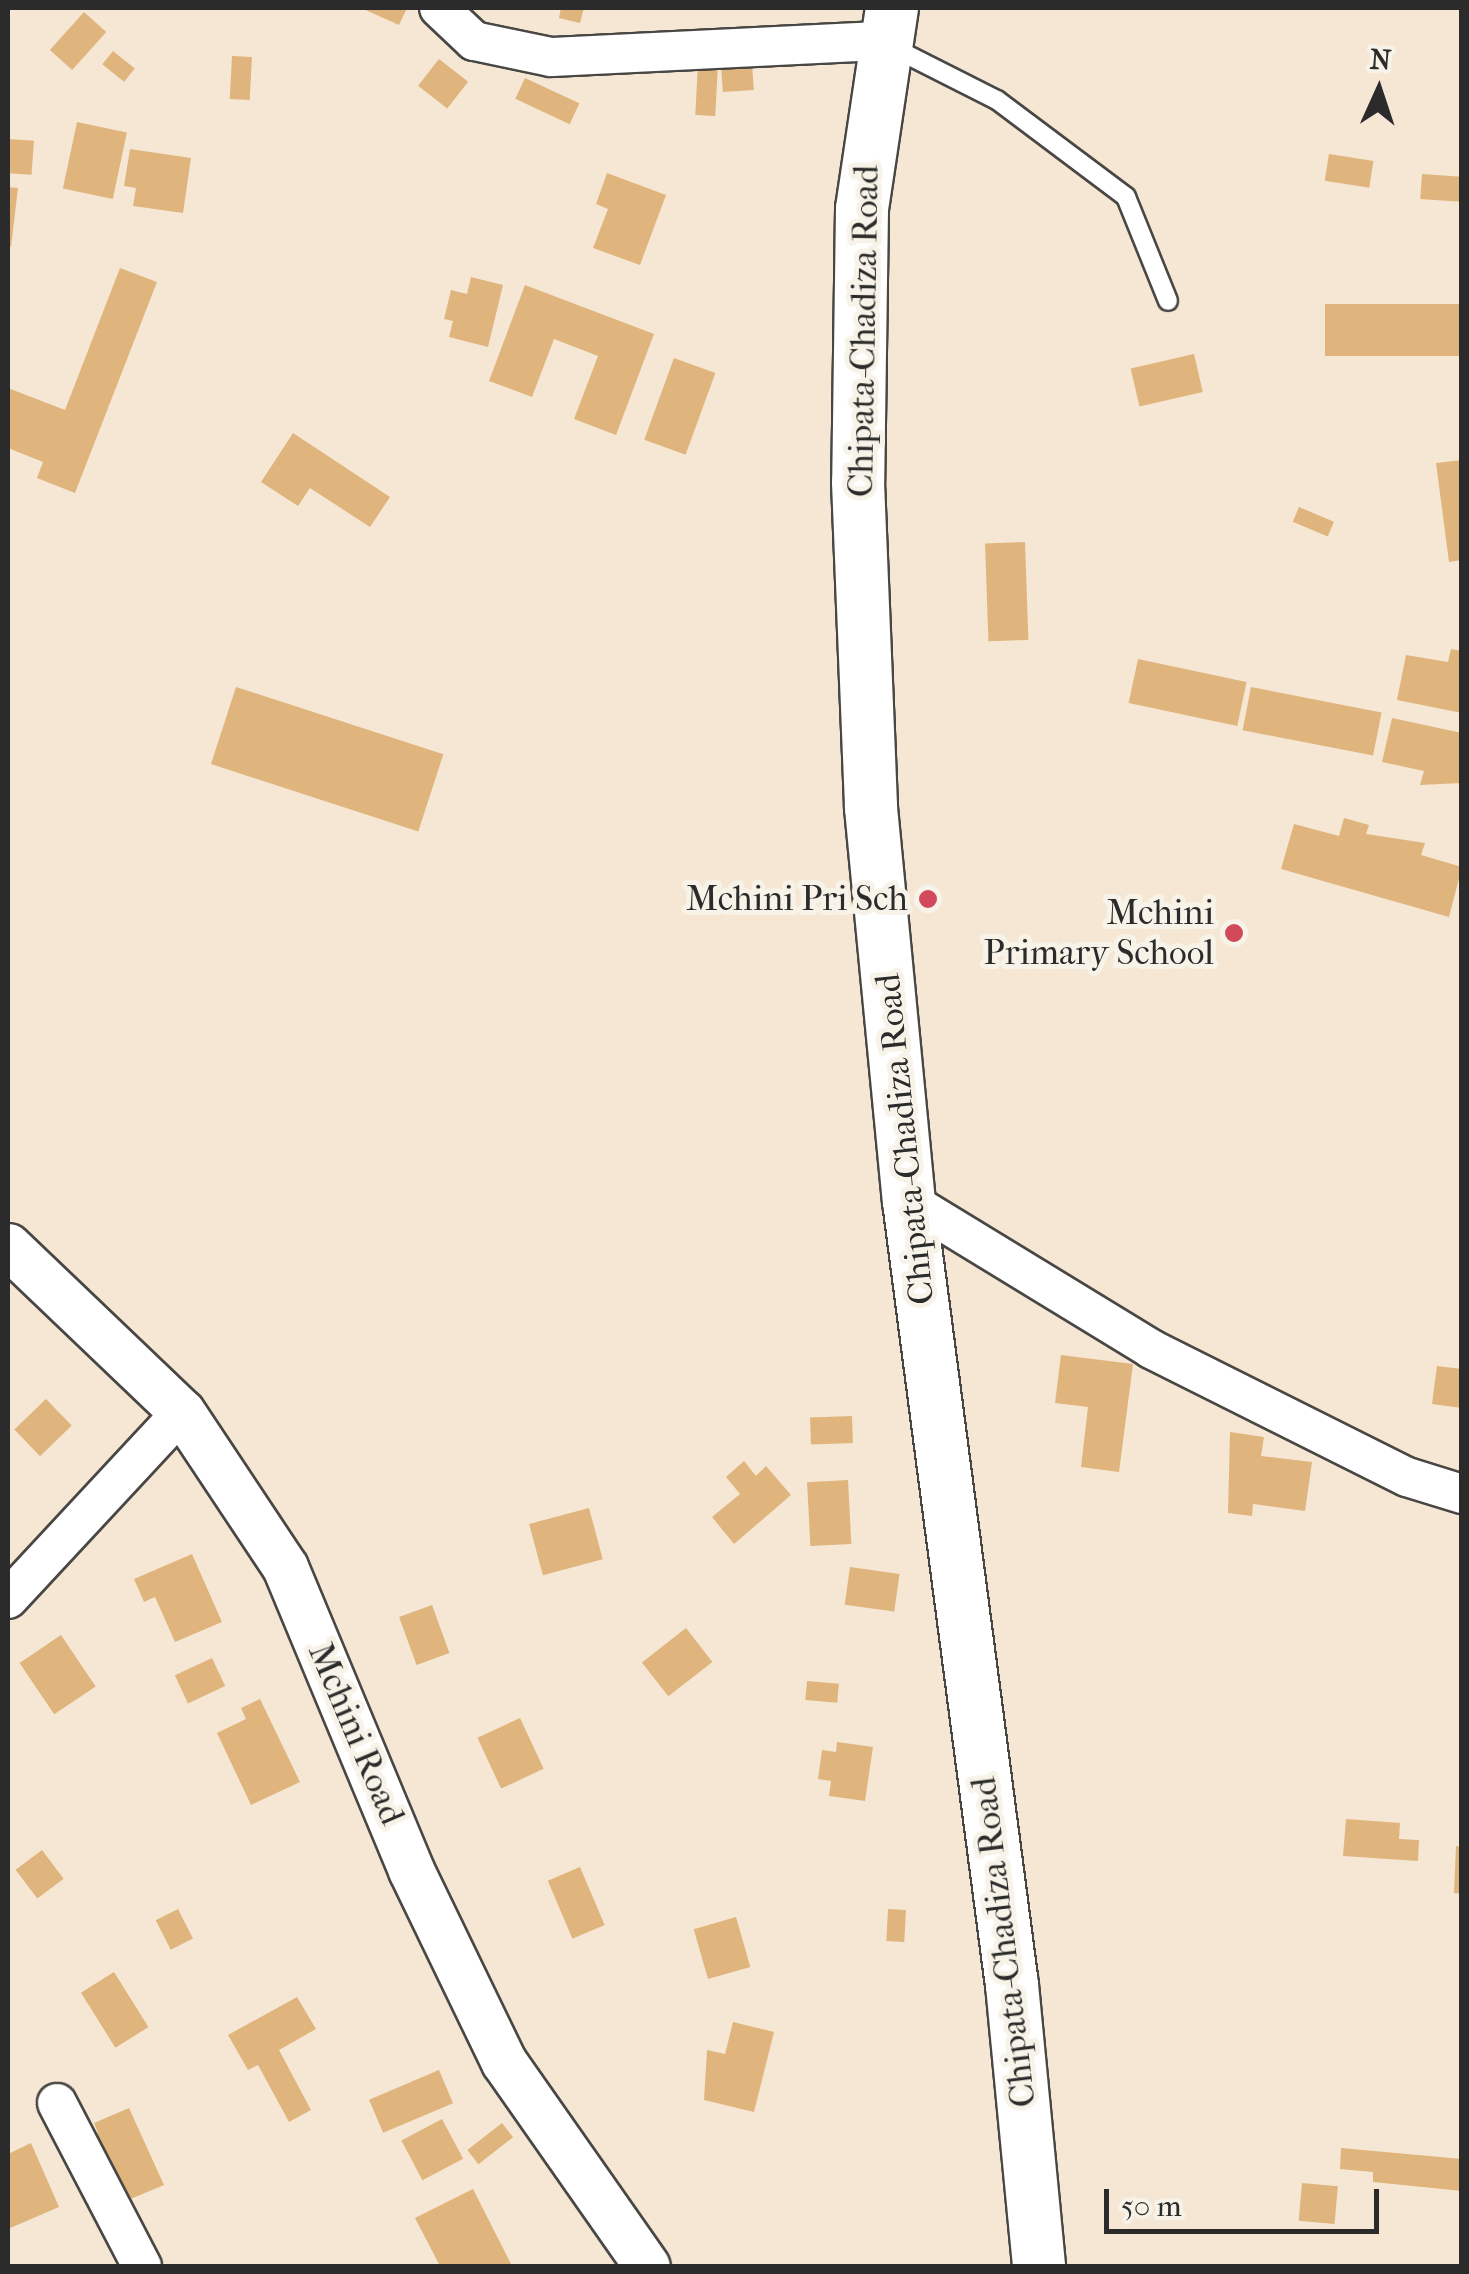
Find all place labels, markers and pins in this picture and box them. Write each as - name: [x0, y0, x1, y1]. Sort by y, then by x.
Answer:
- place label: Mchini Pri Sch: [686, 878, 908, 920]
- marker: Mchini Pri Sch: [917, 888, 939, 910]
- place label: Mchini Primary School: [984, 892, 1214, 974]
- marker: Mchini Primary School: [1223, 922, 1245, 944]

